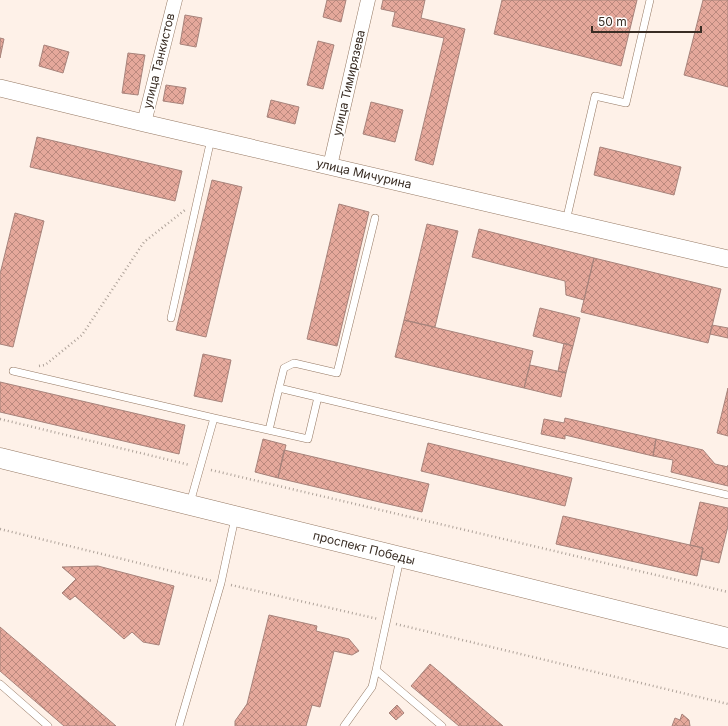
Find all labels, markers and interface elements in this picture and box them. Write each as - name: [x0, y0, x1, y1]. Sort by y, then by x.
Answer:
- scale bar: [592, 8, 701, 34]
- street label: улица Танкистов: [139, 11, 178, 110]
- text: 50 m: [598, 14, 627, 29]
- street label: улица Тимирязева: [329, 28, 368, 137]
- street label: улица Мичурина: [315, 155, 413, 192]
- street label: проспект Победы: [312, 528, 417, 567]

